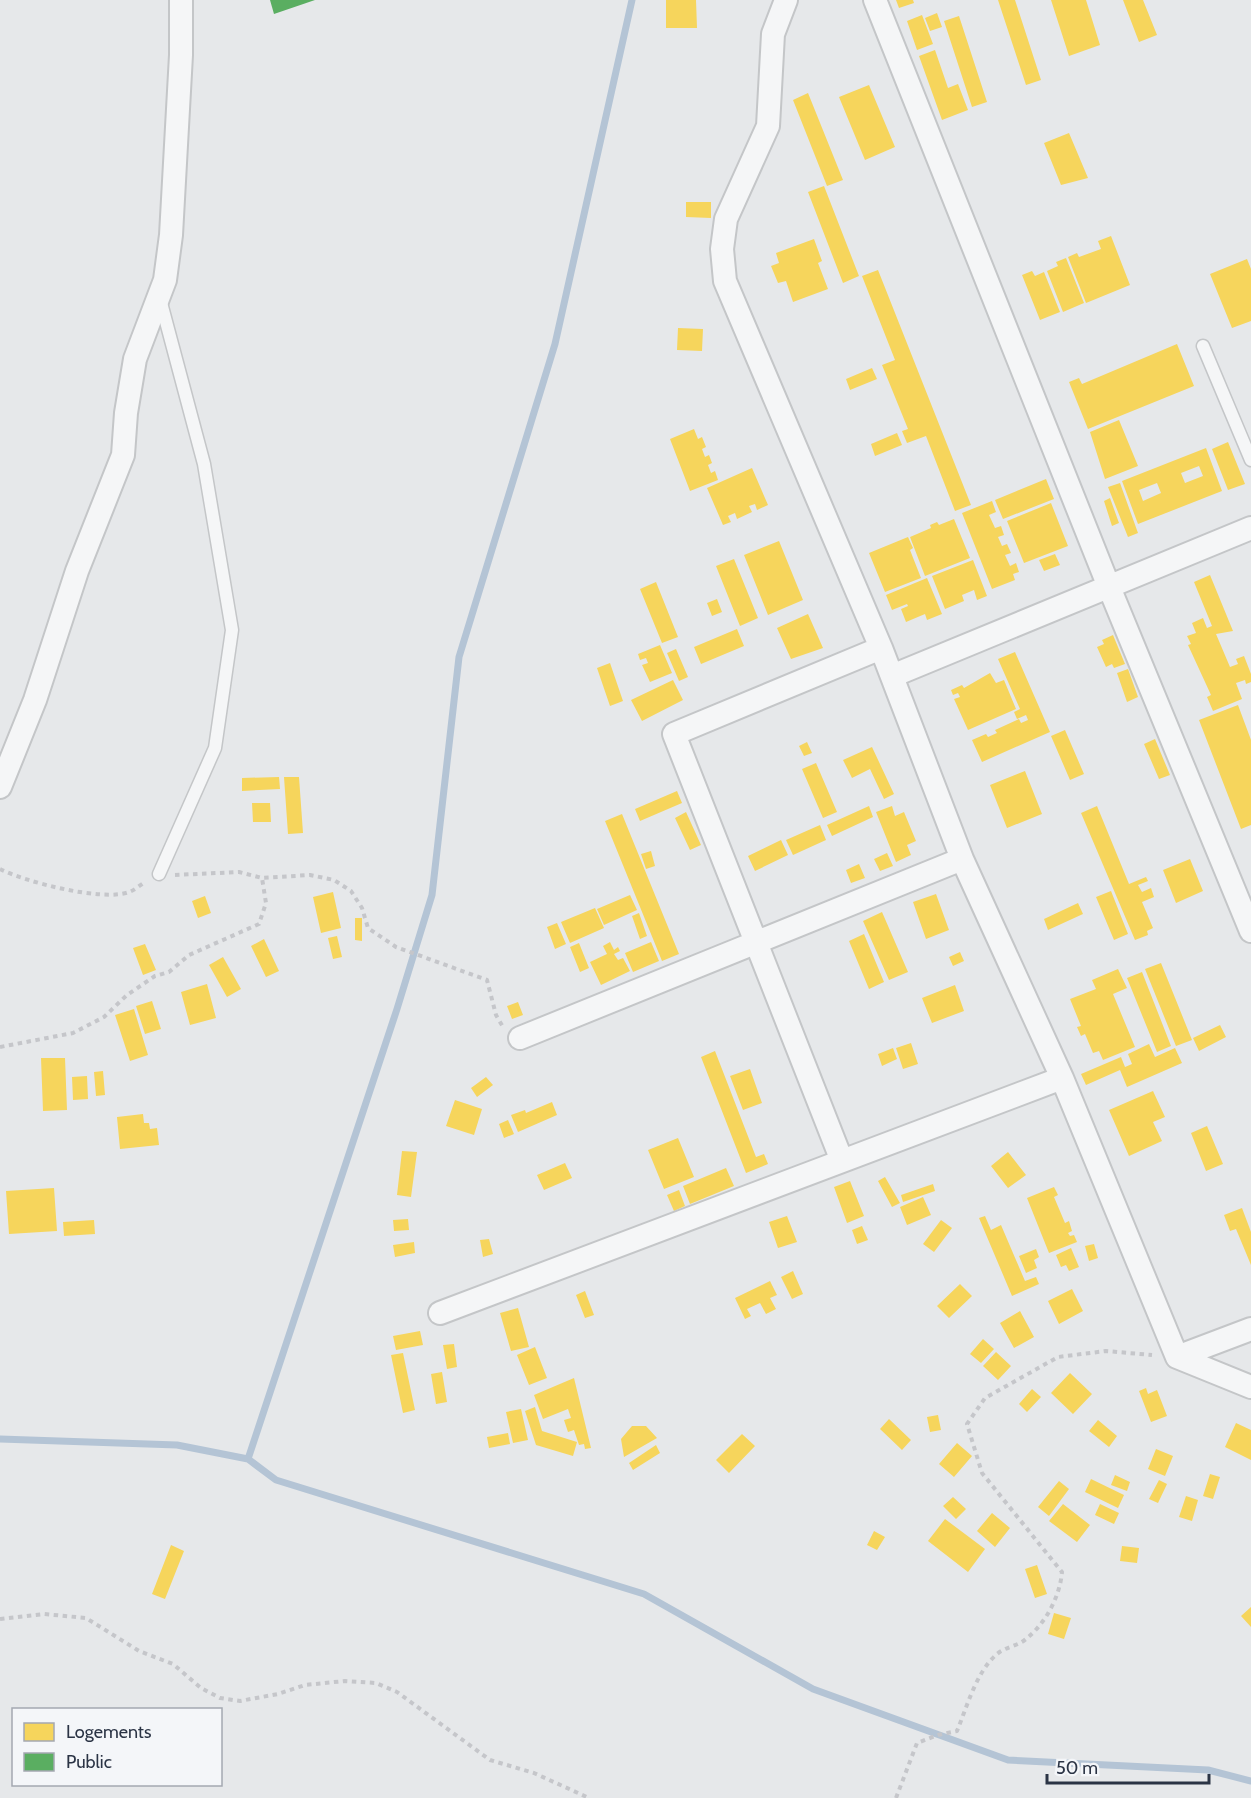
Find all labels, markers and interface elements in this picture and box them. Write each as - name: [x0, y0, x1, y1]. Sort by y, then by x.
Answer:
- legend: [12, 1708, 222, 1786]
- text: Logements: [66, 1721, 151, 1743]
- scale bar: [1047, 1747, 1209, 1785]
- text: Public: [66, 1751, 112, 1773]
- text: 50 m: [1056, 1757, 1098, 1779]

